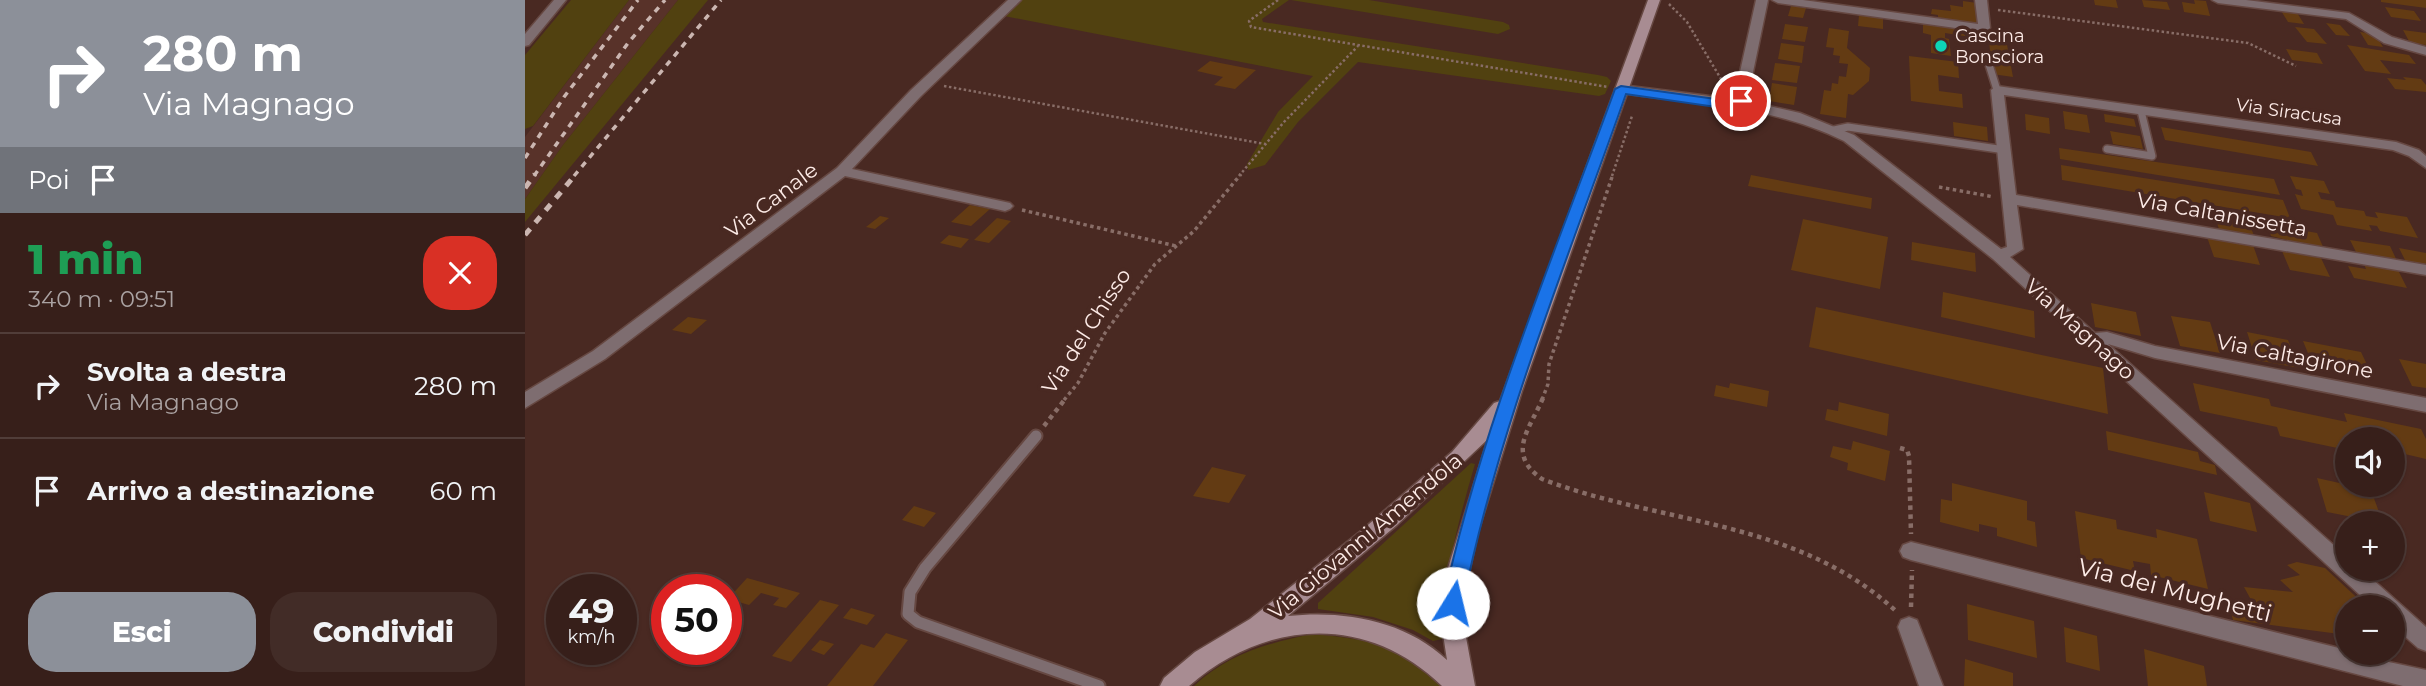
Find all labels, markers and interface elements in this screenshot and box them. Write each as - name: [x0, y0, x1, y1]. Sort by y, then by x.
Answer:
- text: 280 m: [143, 24, 303, 83]
- place label: Cascina Bonsciora: [1955, 25, 2044, 68]
- icon: right: [28, 28, 119, 119]
- marker: Cascina Bonsciora: [1933, 38, 1949, 54]
- pin: [1711, 71, 1771, 131]
- icon: arrive: [1722, 82, 1760, 120]
- text: Via Magnago: [143, 84, 355, 123]
- street label: Via Siracusa: [2234, 94, 2344, 130]
- street label: Via Canale: [720, 157, 822, 243]
- icon: arrive: [84, 161, 122, 199]
- text: Poi: [28, 164, 70, 196]
- street label: Via Caltanissetta: [2135, 187, 2309, 241]
- text: 1 min: [28, 233, 144, 285]
- button: close: [423, 236, 497, 310]
- street label: Via del Chisso: [1036, 264, 1136, 398]
- street label: Via Magnago: [2020, 273, 2140, 385]
- text: 340 m · 09:51: [28, 285, 175, 313]
- street label: Via Caltagirone: [2214, 329, 2376, 383]
- text: Svolta a destra: [87, 356, 287, 388]
- icon: right: [28, 367, 66, 405]
- text: 280 m: [414, 370, 497, 402]
- text: Via Magnago: [87, 388, 239, 416]
- map controls: [2335, 427, 2405, 665]
- button: sound: [2335, 427, 2405, 497]
- street label: Via Giovanni Amendola: [1263, 448, 1467, 624]
- icon: arrive: [28, 472, 66, 510]
- text: Arrivo a destinazione: [87, 475, 375, 507]
- text: 60 m: [430, 475, 497, 507]
- button: +: [2335, 511, 2405, 581]
- street label: Via dei Mughetti: [2075, 552, 2275, 628]
- position arrow: [1416, 566, 1490, 640]
- speed limit sign: 50: [651, 574, 742, 665]
- text: 49: [568, 589, 615, 632]
- button: Esci: [28, 592, 256, 672]
- button: Condividi: [270, 592, 497, 672]
- button: −: [2335, 595, 2405, 665]
- text: km/h: [567, 626, 616, 648]

